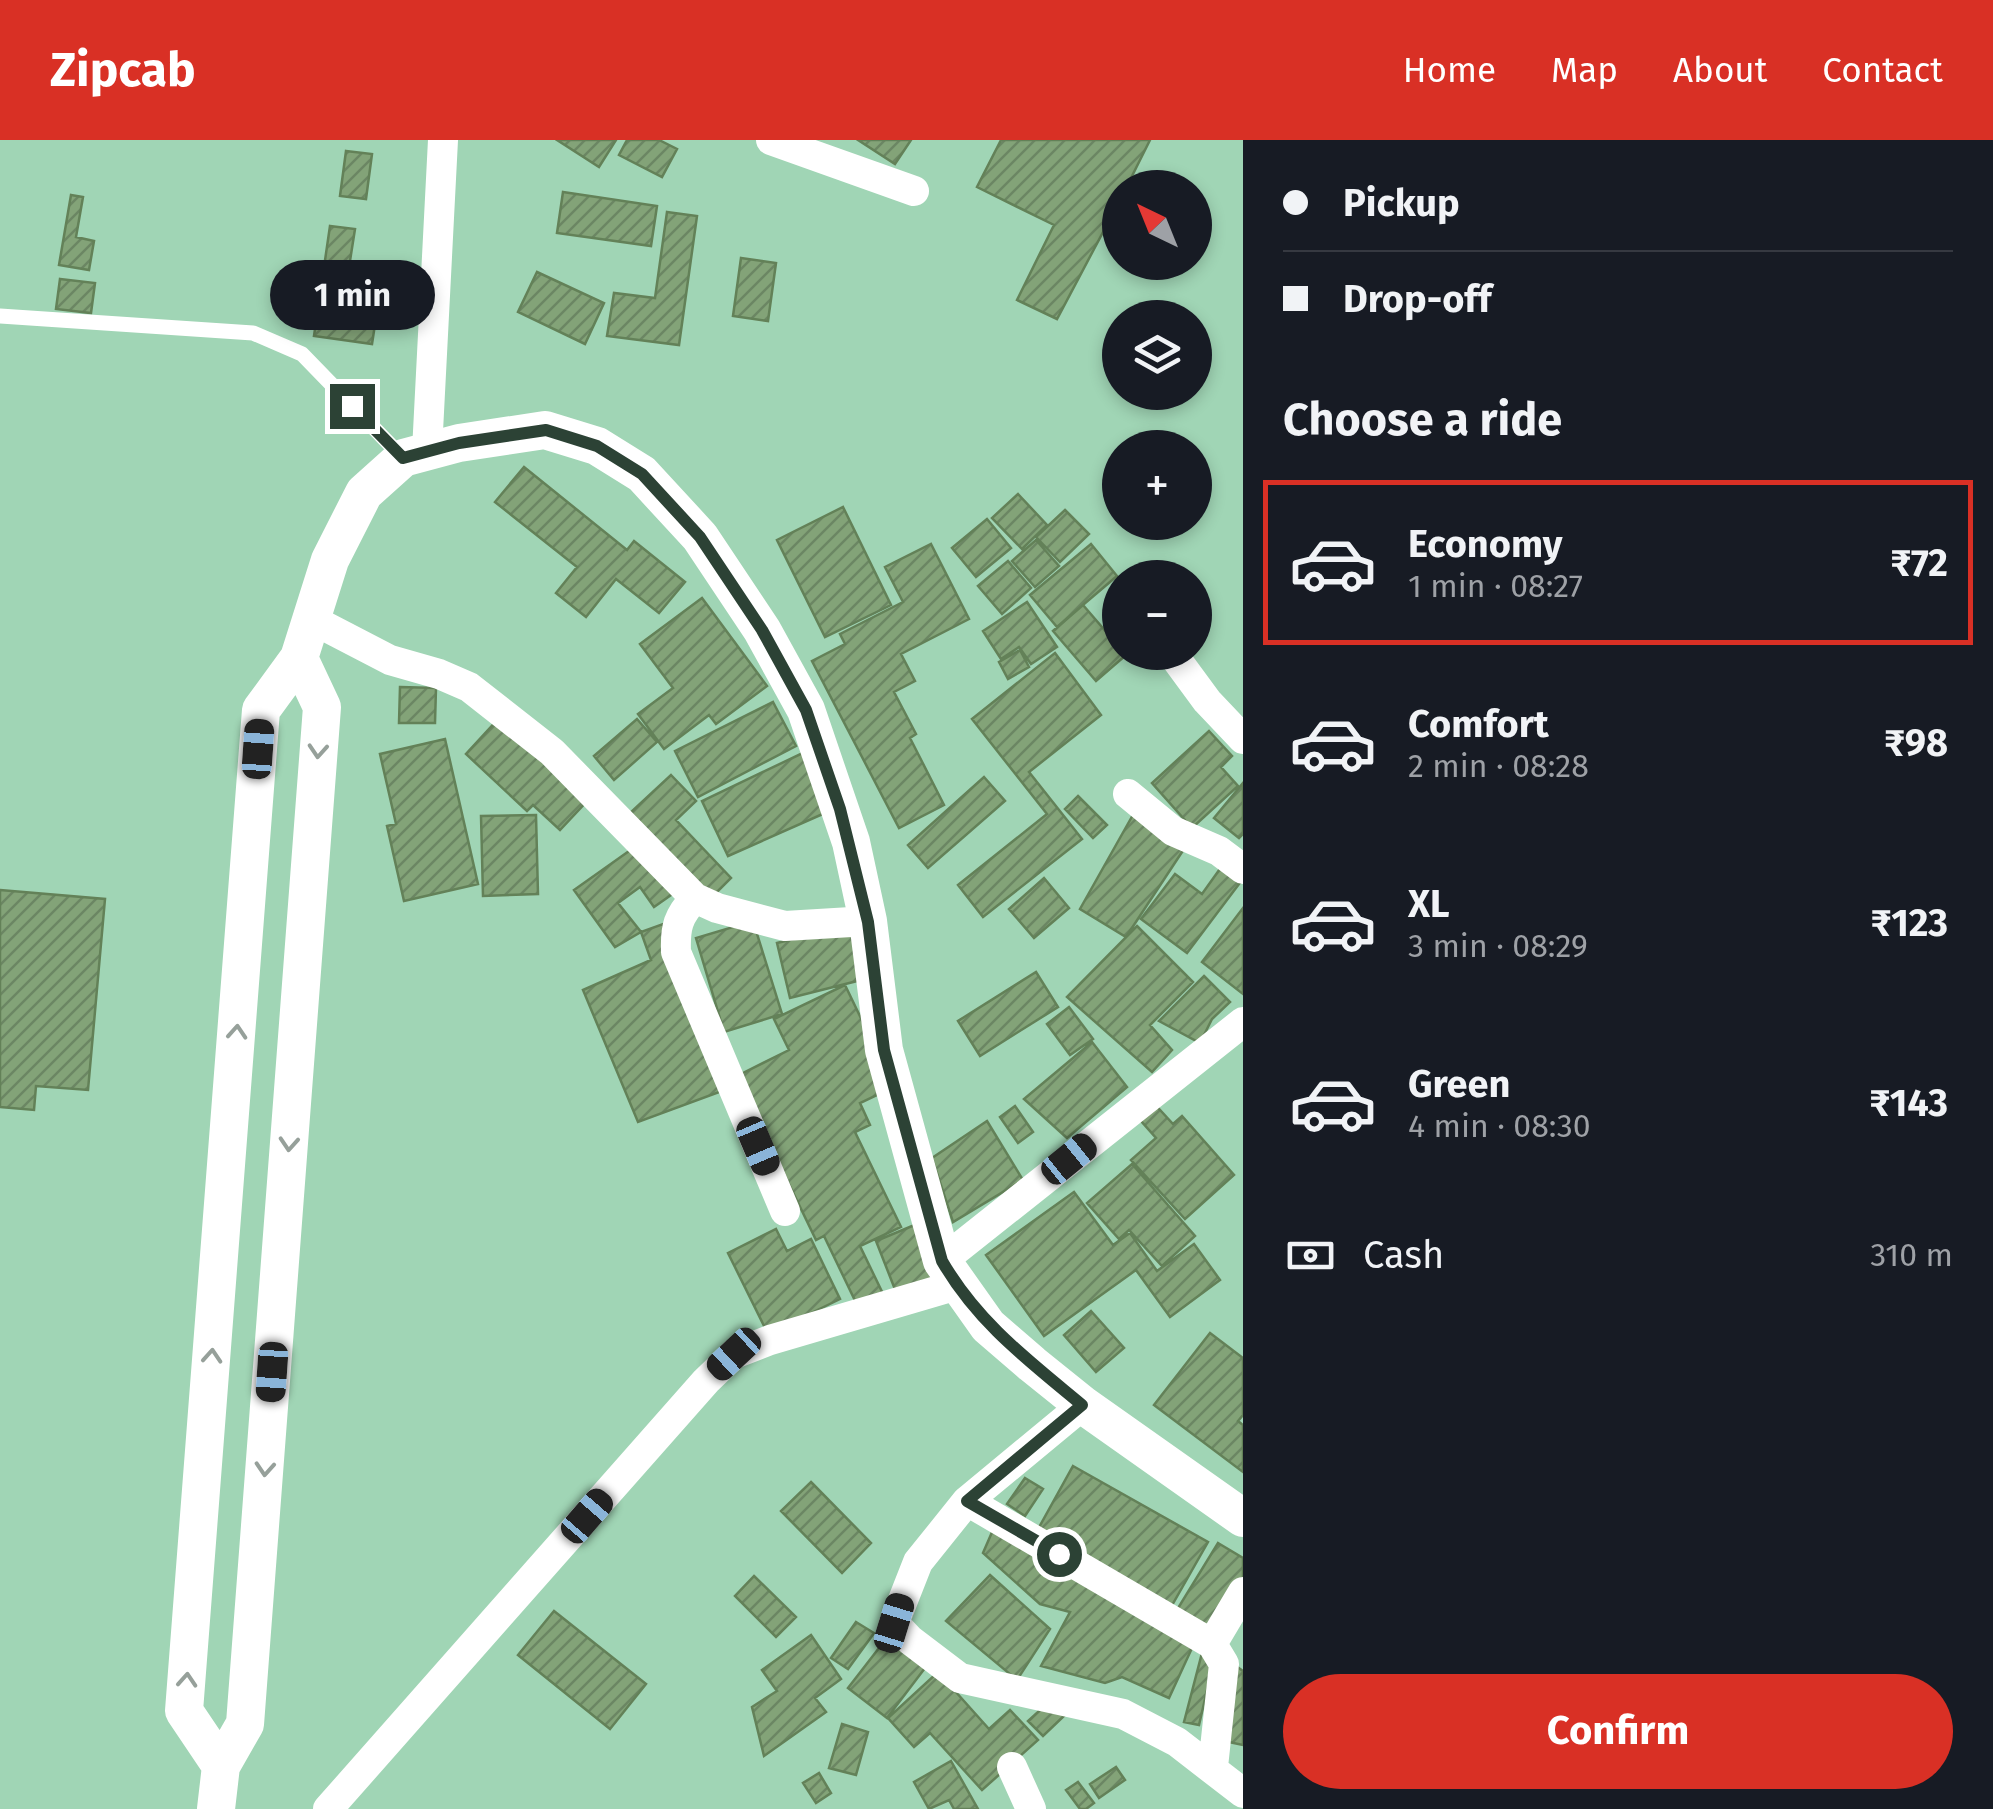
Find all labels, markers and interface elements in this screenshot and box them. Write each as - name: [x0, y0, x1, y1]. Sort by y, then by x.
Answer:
- text: Zipcab: [50, 41, 196, 99]
- text: Home: [1403, 49, 1496, 91]
- text: Map: [1551, 49, 1618, 91]
- text: About: [1673, 49, 1767, 91]
- text: Contact: [1822, 49, 1943, 91]
- north arrow: [1102, 170, 1212, 280]
- map controls: [1102, 170, 1212, 670]
- text: Pickup: [1343, 180, 1460, 226]
- callout: 1 min: [270, 261, 434, 331]
- text: 1 min: [314, 276, 391, 314]
- text: Drop-off: [1343, 276, 1491, 322]
- button: layers: [1102, 300, 1212, 410]
- route end: [330, 384, 375, 429]
- text: Choose a ride: [1283, 393, 1562, 447]
- button: +: [1102, 430, 1212, 540]
- icon: car: [1288, 518, 1378, 608]
- text: Economy: [1408, 521, 1563, 567]
- text: ₹72: [1890, 540, 1948, 586]
- button: −: [1102, 560, 1212, 670]
- text: 1 min · 08:27: [1408, 567, 1583, 605]
- icon: car: [1288, 698, 1378, 788]
- text: Comfort: [1408, 701, 1549, 747]
- car: [241, 718, 275, 780]
- text: ₹98: [1884, 720, 1948, 766]
- one-way arrow: [308, 743, 330, 759]
- text: 2 min · 08:28: [1408, 747, 1589, 785]
- icon: car: [1288, 878, 1378, 968]
- text: XL: [1408, 881, 1450, 927]
- text: ₹123: [1871, 900, 1948, 946]
- text: 3 min · 08:29: [1408, 927, 1588, 965]
- one-way arrow: [225, 1023, 247, 1039]
- icon: car: [1288, 1058, 1378, 1148]
- text: Green: [1408, 1061, 1511, 1107]
- text: ₹143: [1869, 1080, 1948, 1126]
- text: 4 min · 08:30: [1408, 1107, 1591, 1145]
- car: [732, 1113, 784, 1179]
- car: [1036, 1128, 1102, 1190]
- one-way arrow: [279, 1137, 300, 1153]
- icon: cash: [1283, 1228, 1338, 1283]
- text: Cash: [1363, 1232, 1444, 1278]
- text: 310 m: [1870, 1236, 1953, 1274]
- car: [702, 1323, 766, 1385]
- car: [255, 1341, 289, 1403]
- one-way arrow: [200, 1347, 222, 1363]
- one-way arrow: [254, 1461, 276, 1477]
- car: [556, 1484, 618, 1548]
- route start: [1037, 1532, 1082, 1577]
- car: [871, 1590, 917, 1656]
- one-way arrow: [175, 1671, 197, 1687]
- button: Confirm: [1283, 1674, 1953, 1789]

